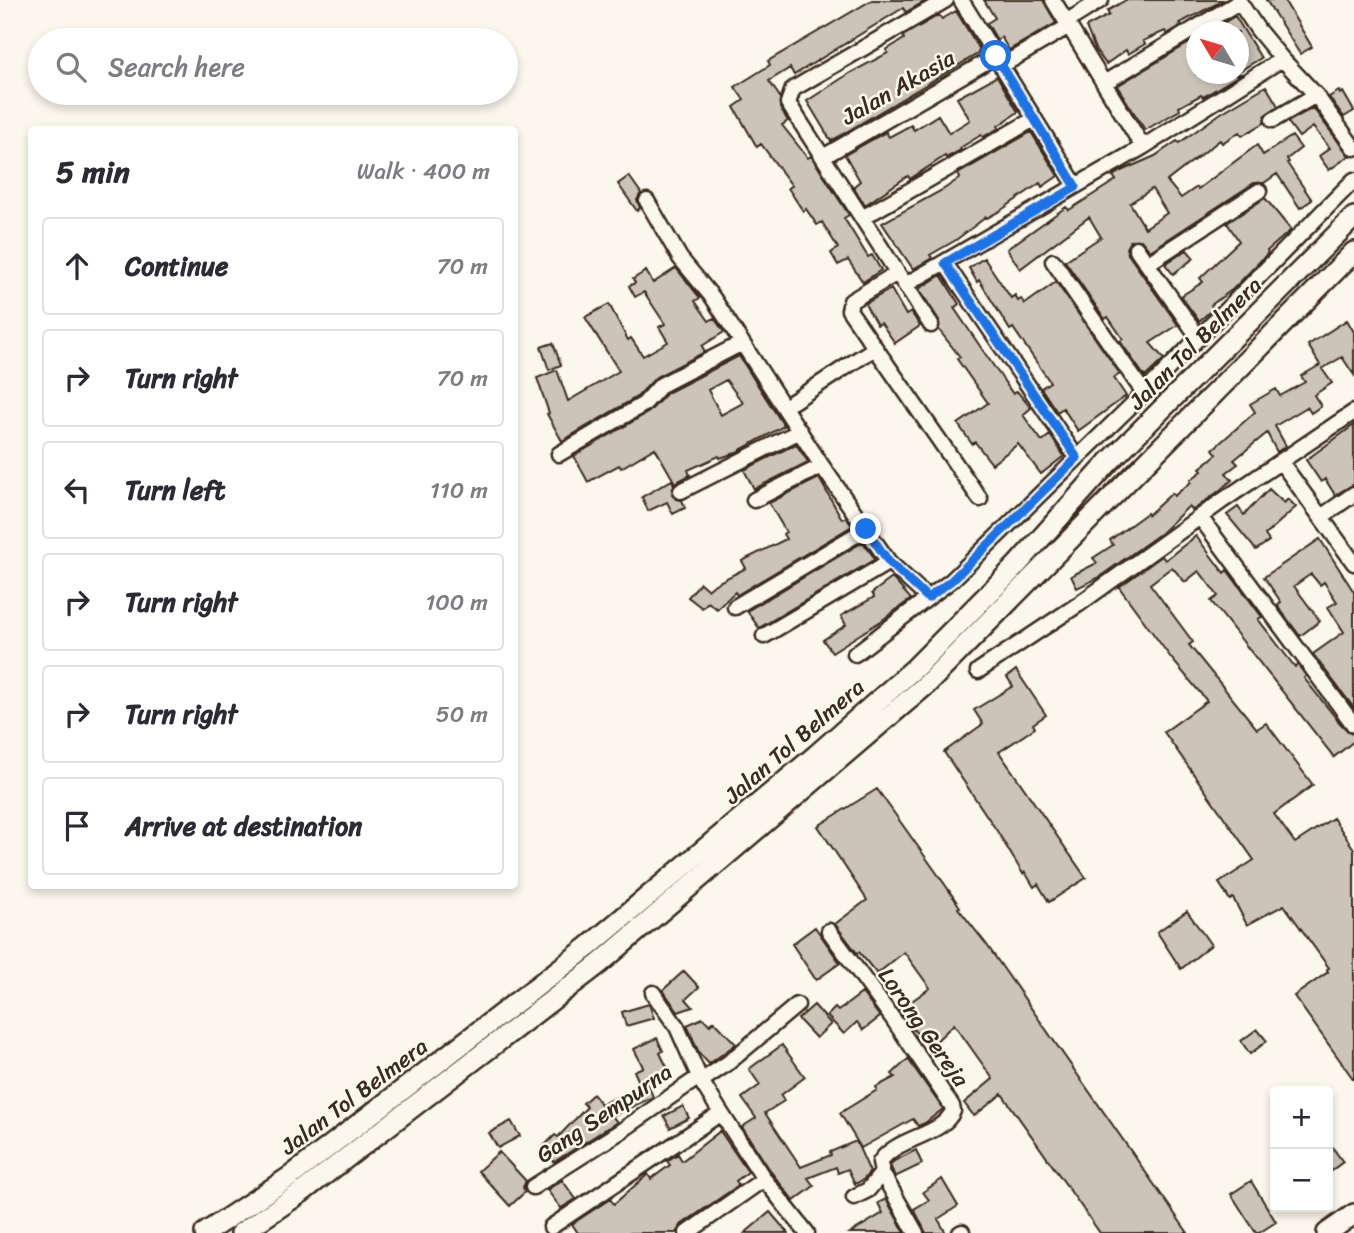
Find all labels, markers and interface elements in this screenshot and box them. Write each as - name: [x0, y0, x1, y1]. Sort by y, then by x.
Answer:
- north arrow: [1186, 21, 1249, 84]
- search box: [28, 28, 518, 105]
- street label: Jalan Akasia: [833, 38, 964, 137]
- route start: [980, 40, 1011, 71]
- text: Search here: [108, 44, 245, 90]
- icon: search: [52, 48, 90, 86]
- text: 5 min: [56, 145, 130, 199]
- text: Walk · 400 m: [357, 151, 490, 192]
- text: Continue: [125, 243, 228, 289]
- text: 70 m: [437, 246, 488, 287]
- icon: ahead: [58, 247, 96, 285]
- street label: Jalan Tol Belmera: [1118, 266, 1273, 421]
- text: Turn right: [125, 355, 238, 401]
- text: 70 m: [437, 358, 488, 399]
- icon: right: [58, 359, 96, 397]
- text: Turn left: [125, 467, 225, 513]
- text: 110 m: [430, 470, 488, 511]
- icon: left: [58, 471, 96, 509]
- route end: [850, 513, 881, 544]
- text: Turn right: [125, 579, 238, 625]
- text: 100 m: [425, 582, 488, 623]
- icon: right: [58, 583, 96, 621]
- street label: Jalan Tol Belmera: [714, 668, 875, 815]
- text: Turn right: [125, 691, 238, 737]
- text: 50 m: [436, 694, 488, 735]
- icon: right: [58, 695, 96, 733]
- text: Arrive at destination: [125, 803, 362, 849]
- icon: arrive: [58, 807, 96, 845]
- street label: Lorong Gereja: [867, 959, 981, 1096]
- street label: Jalan Tol Belmera: [271, 1027, 437, 1166]
- street label: Gang Sempurna: [527, 1052, 681, 1175]
- map controls: [1270, 1086, 1333, 1212]
- button: +: [1270, 1086, 1333, 1149]
- button: −: [1270, 1149, 1333, 1212]

